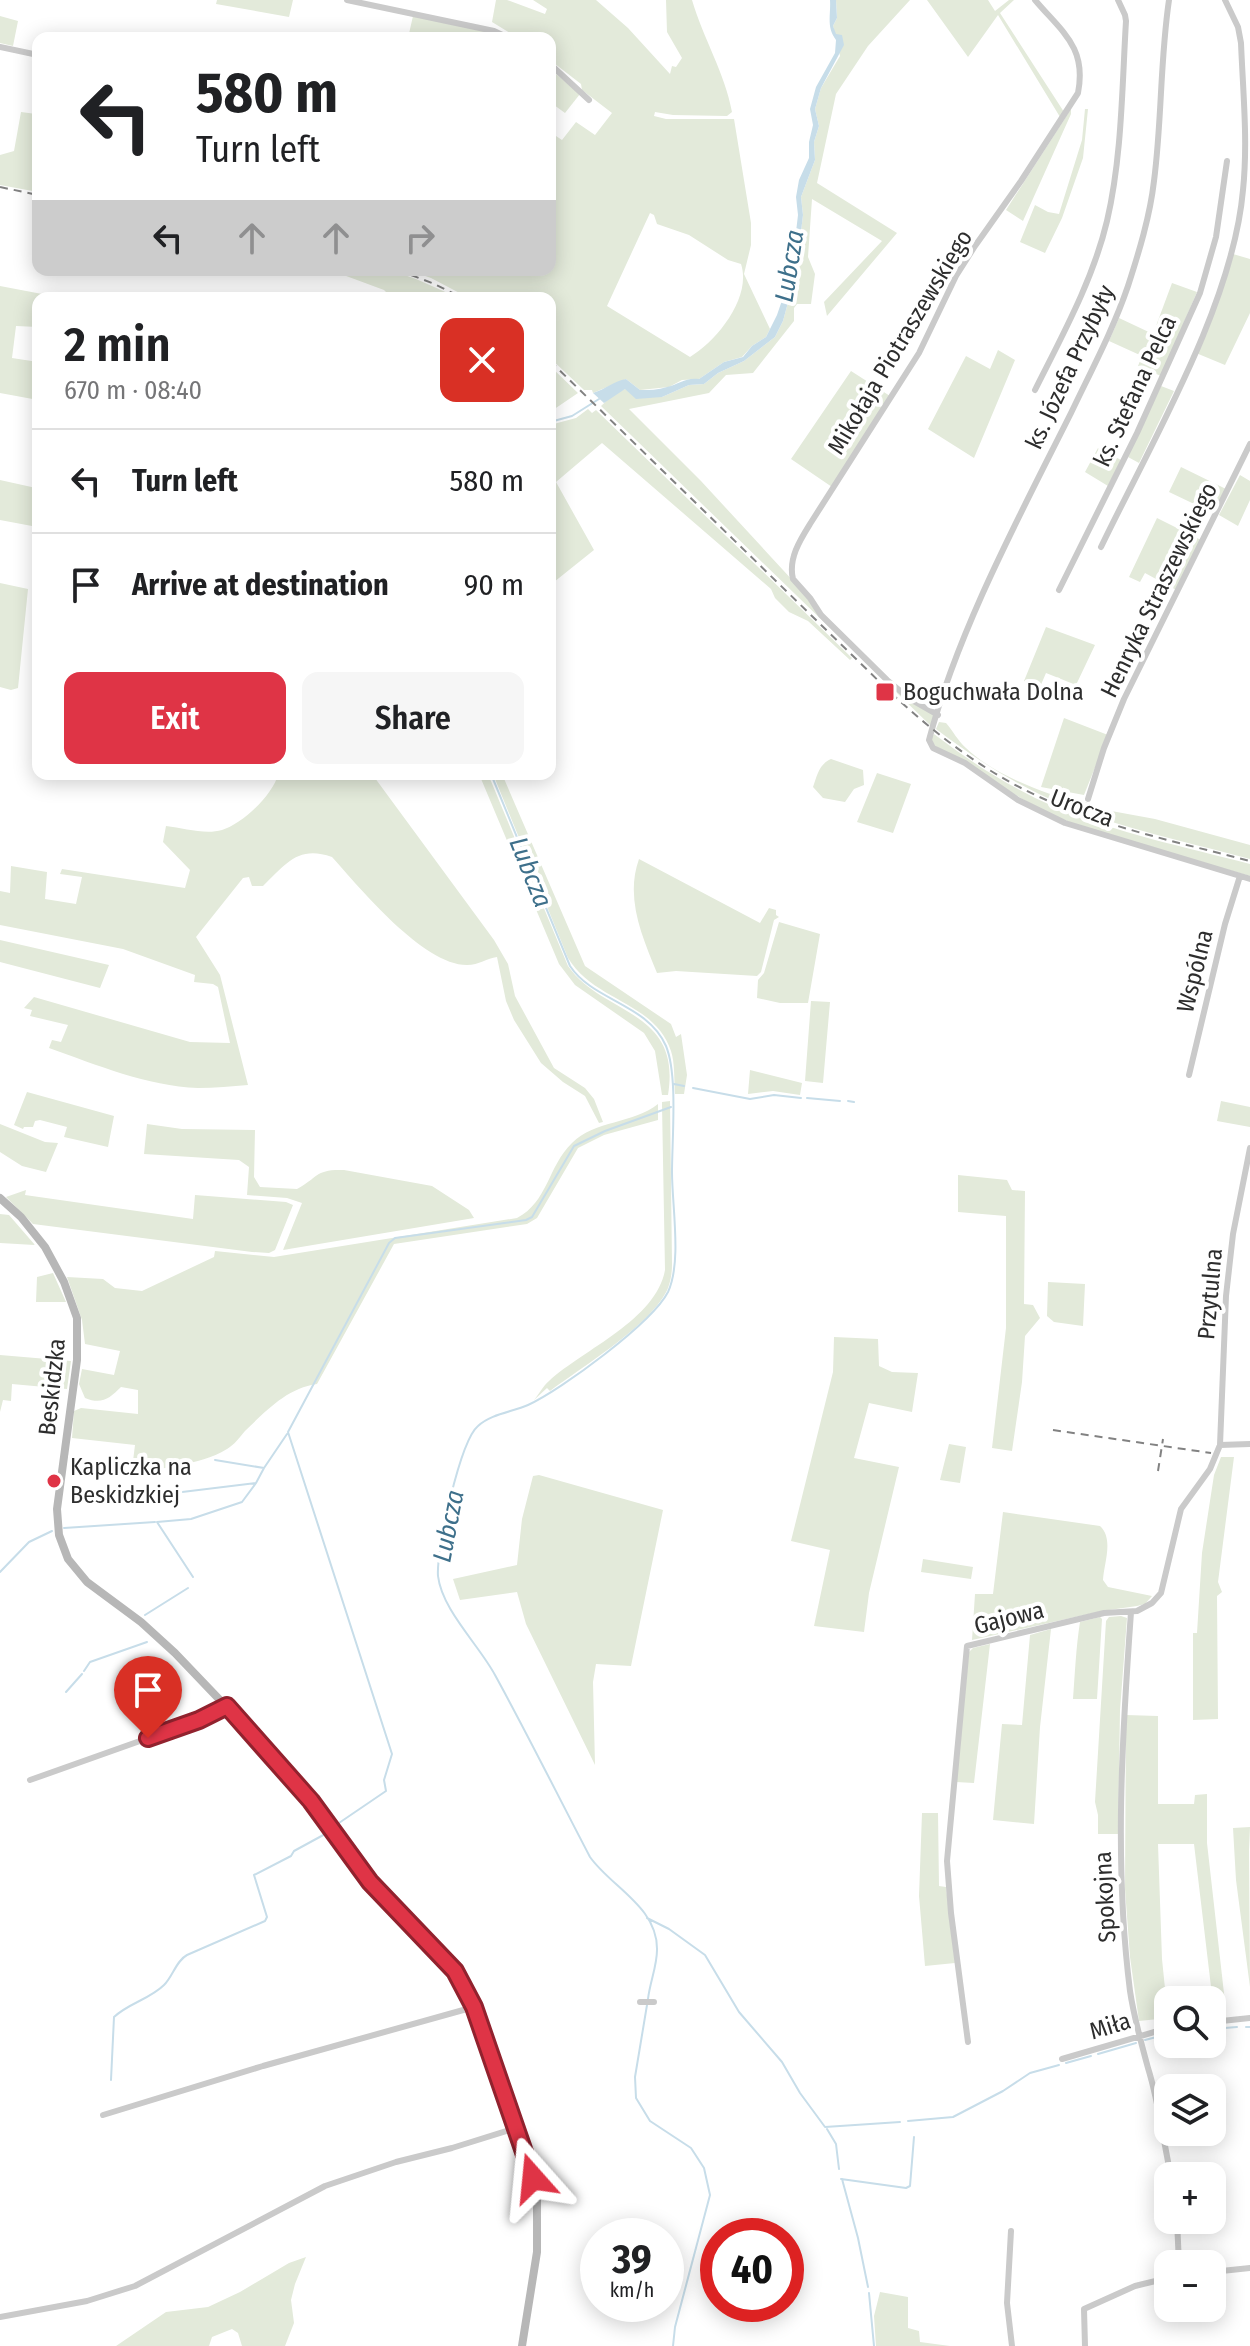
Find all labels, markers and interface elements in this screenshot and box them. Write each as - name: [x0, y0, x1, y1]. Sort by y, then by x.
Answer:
- text: 580 m: [196, 60, 338, 127]
- icon: left: [64, 64, 168, 168]
- text: Turn left: [196, 128, 320, 172]
- icon: left: [146, 216, 190, 260]
- icon: ahead: [230, 216, 274, 260]
- icon: ahead: [314, 216, 358, 260]
- icon: right: [398, 216, 442, 260]
- street label: Mikołaja Piotraszewskiego: [822, 225, 978, 459]
- water label: Lubcza: [768, 228, 810, 304]
- street label: ks. Józefa Przybyły: [1020, 280, 1120, 453]
- street label: ks. Stefana Pelca: [1088, 311, 1182, 471]
- text: 2 min: [64, 316, 171, 374]
- button: close: [440, 318, 524, 402]
- text: 670 m · 08:40: [64, 375, 202, 406]
- icon: left: [64, 459, 108, 503]
- text: Turn left: [132, 463, 238, 499]
- text: 580 m: [449, 463, 524, 499]
- street label: Henryka Straszewskiego: [1095, 478, 1223, 702]
- icon: arrive: [64, 563, 108, 607]
- text: Arrive at destination: [132, 567, 389, 603]
- text: 90 m: [464, 567, 524, 603]
- button: Exit: [64, 672, 286, 764]
- button: Share: [302, 672, 524, 764]
- place label: Boguchwała Dolna: [903, 678, 1084, 706]
- marker: Boguchwała Dolna: [874, 681, 896, 703]
- street label: Urocza: [1046, 783, 1118, 833]
- water label: Lubcza: [503, 833, 559, 912]
- street label: Wspólna: [1171, 927, 1219, 1015]
- street label: Przytulna: [1192, 1247, 1228, 1341]
- street label: Beskidzka: [33, 1337, 71, 1437]
- place label: Kapliczka na Beskidzkiej: [70, 1453, 192, 1509]
- marker: Kapliczka na Beskidzkiej: [45, 1472, 63, 1490]
- water label: Lubcza: [426, 1487, 471, 1565]
- street label: Gajowa: [971, 1596, 1047, 1640]
- pin: [114, 1656, 182, 1738]
- icon: arrive: [126, 1668, 170, 1712]
- street label: Spokojna: [1089, 1851, 1121, 1943]
- map controls: [1154, 1986, 1226, 2322]
- button: search: [1154, 1986, 1226, 2058]
- street label: Miła: [1086, 2007, 1134, 2045]
- button: layers: [1154, 2074, 1226, 2146]
- position arrow: [491, 2136, 575, 2220]
- button: +: [1154, 2162, 1226, 2234]
- speed limit sign: 40: [700, 2218, 804, 2322]
- text: 39: [612, 2236, 652, 2284]
- button: −: [1154, 2250, 1226, 2322]
- text: km/h: [610, 2278, 654, 2302]

